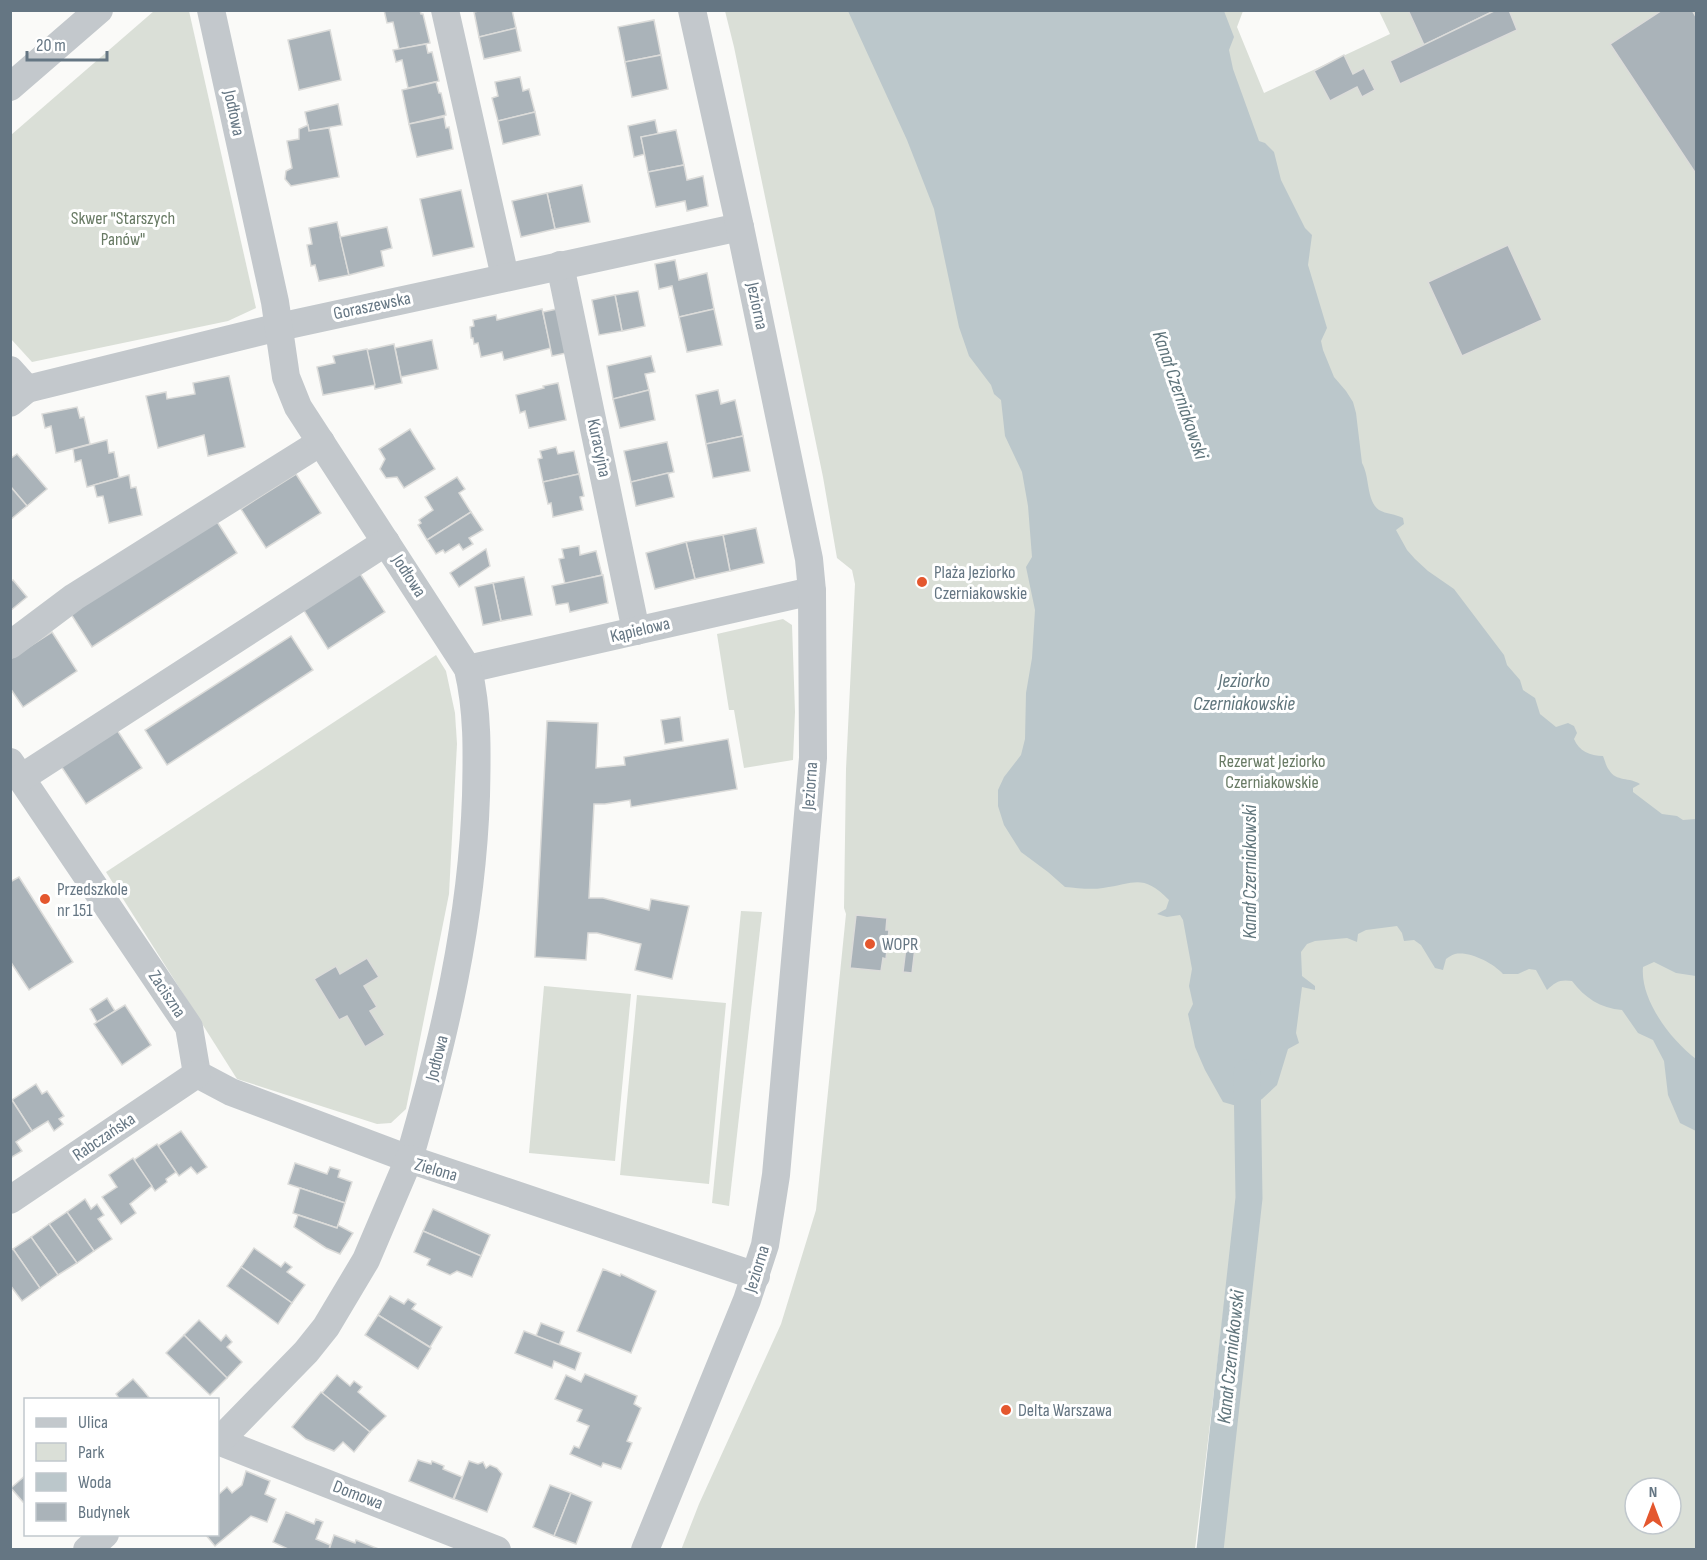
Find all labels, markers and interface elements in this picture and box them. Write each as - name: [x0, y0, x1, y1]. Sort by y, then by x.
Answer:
- scale bar: [27, 24, 106, 62]
- text: 20 m: [36, 35, 66, 56]
- street label: Jodłowa: [219, 87, 249, 138]
- park label: Skwer "Starszych Panów": [71, 208, 175, 250]
- street label: Jeziorna: [742, 279, 772, 332]
- street label: Goraszewska: [332, 288, 413, 324]
- water label: Kanał Czerniakowski: [1147, 328, 1214, 464]
- street label: Kuracyjna: [583, 417, 615, 479]
- street label: Jodłowa: [387, 550, 430, 601]
- place label: Plaża Jeziorko Czerniakowskie: [934, 562, 1027, 604]
- marker: Plaża Jeziorko Czerniakowskie: [915, 575, 929, 589]
- street label: Kąpielowa: [608, 613, 672, 647]
- water label: Jeziorko Czerniakowskie: [1193, 669, 1295, 716]
- park label: Rezerwat Jeziorko Czerniakowskie: [1219, 751, 1325, 793]
- street label: Jeziorna: [798, 761, 822, 812]
- water label: Kanał Czerniakowski: [1238, 804, 1262, 939]
- place label: Przedszkole nr 151: [57, 879, 128, 921]
- marker: Przedszkole nr 151: [38, 892, 52, 906]
- place label: WOPR: [882, 934, 918, 955]
- marker: WOPR: [863, 937, 877, 951]
- street label: Zaciszna: [144, 967, 190, 1022]
- street label: Jodłowa: [421, 1033, 453, 1084]
- street label: Rabczańska: [69, 1108, 139, 1166]
- street label: Zielona: [412, 1154, 460, 1186]
- street label: Jeziorna: [740, 1243, 774, 1296]
- water label: Kanał Czerniakowski: [1212, 1288, 1250, 1425]
- legend: [24, 1398, 219, 1536]
- place label: Delta Warszawa: [1018, 1400, 1112, 1421]
- marker: Delta Warszawa: [999, 1403, 1013, 1417]
- text: Ulica: [78, 1412, 108, 1433]
- text: Park: [78, 1442, 104, 1463]
- text: Woda: [78, 1472, 111, 1493]
- street label: Domowa: [330, 1476, 386, 1514]
- north arrow: [1623, 1476, 1683, 1536]
- text: N: [1649, 1483, 1657, 1502]
- text: Budynek: [78, 1502, 130, 1523]

